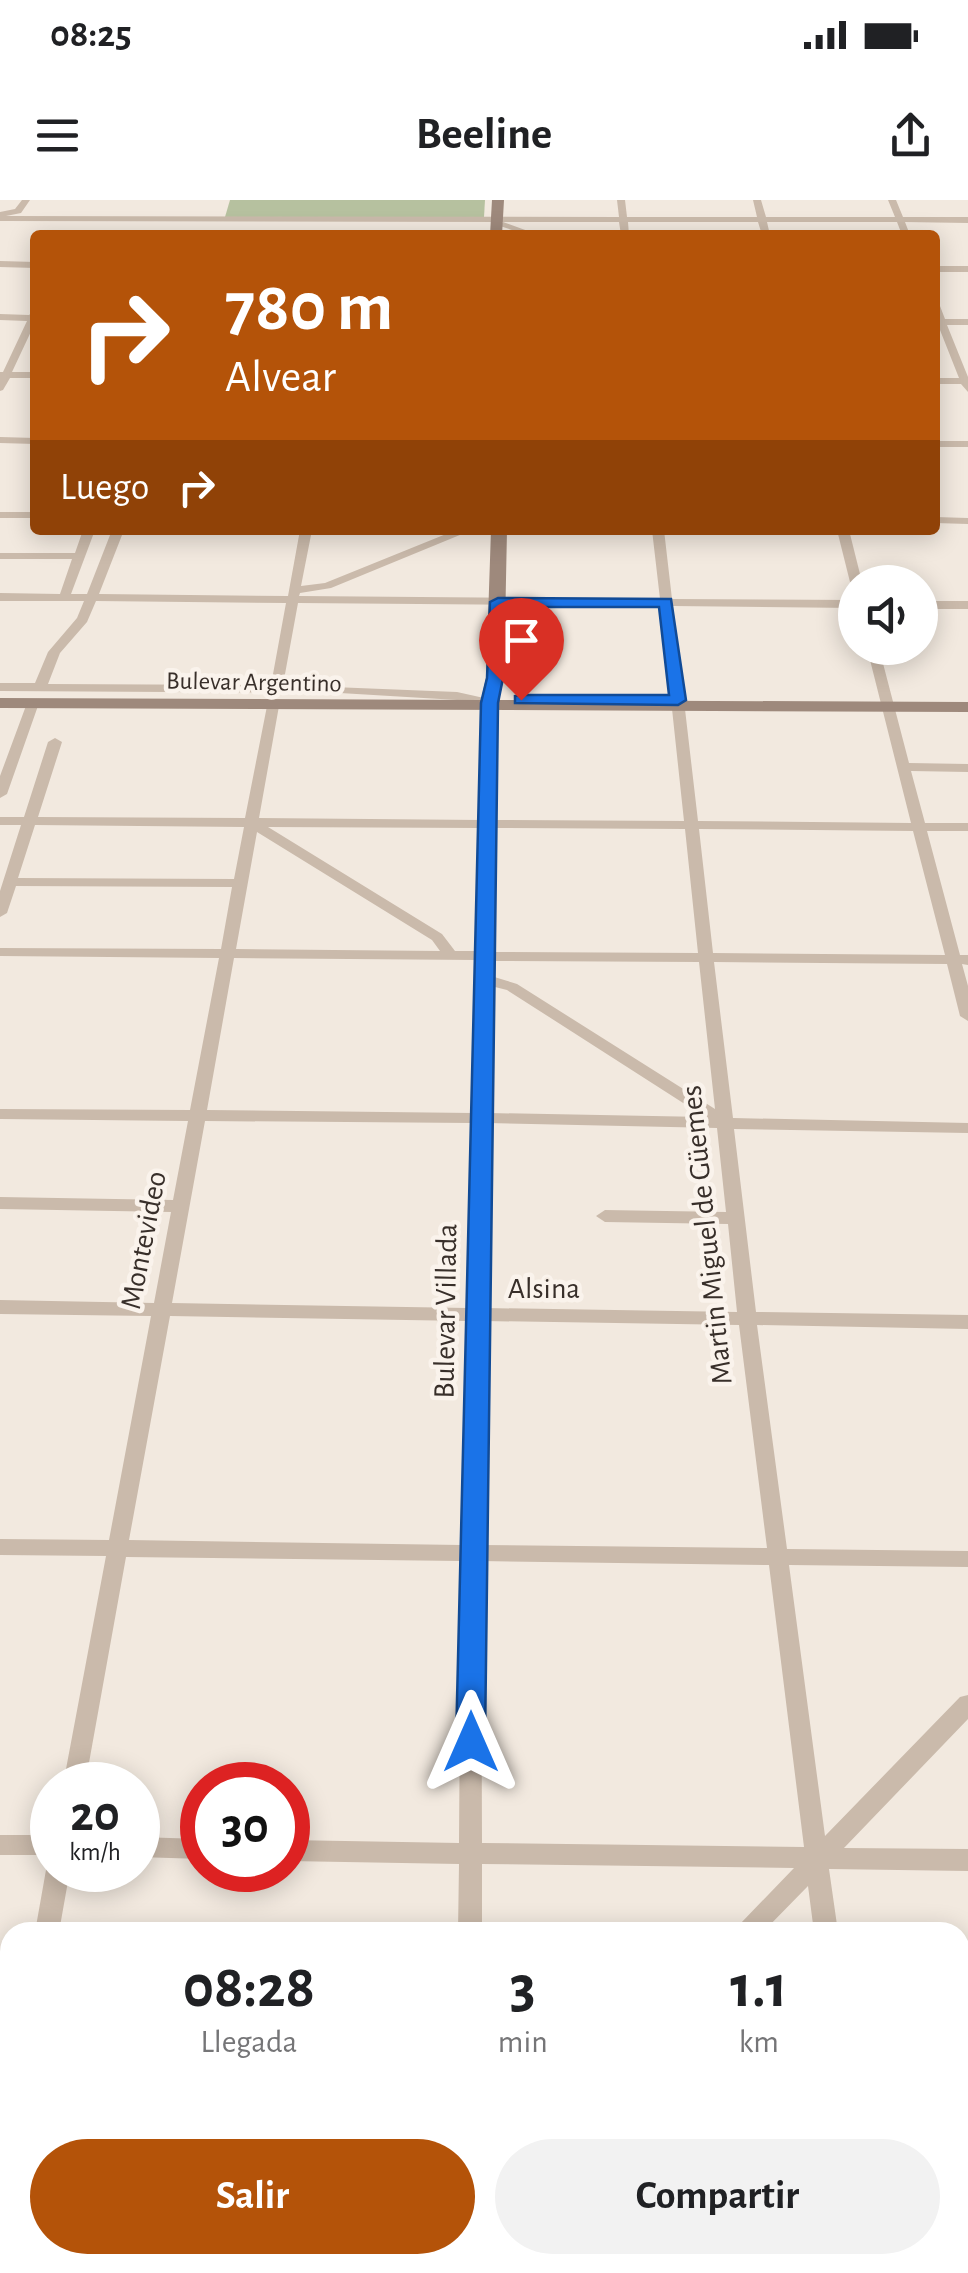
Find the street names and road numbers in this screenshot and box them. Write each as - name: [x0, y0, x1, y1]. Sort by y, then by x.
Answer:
- street label: Bulevar Argentino: [166, 668, 342, 697]
- street label: Martin Miguel de Güemes: [676, 1084, 738, 1386]
- street label: Montevideo: [116, 1169, 172, 1312]
- street label: Bulevar Villada: [429, 1223, 463, 1399]
- street label: Alsina: [508, 1274, 580, 1304]

